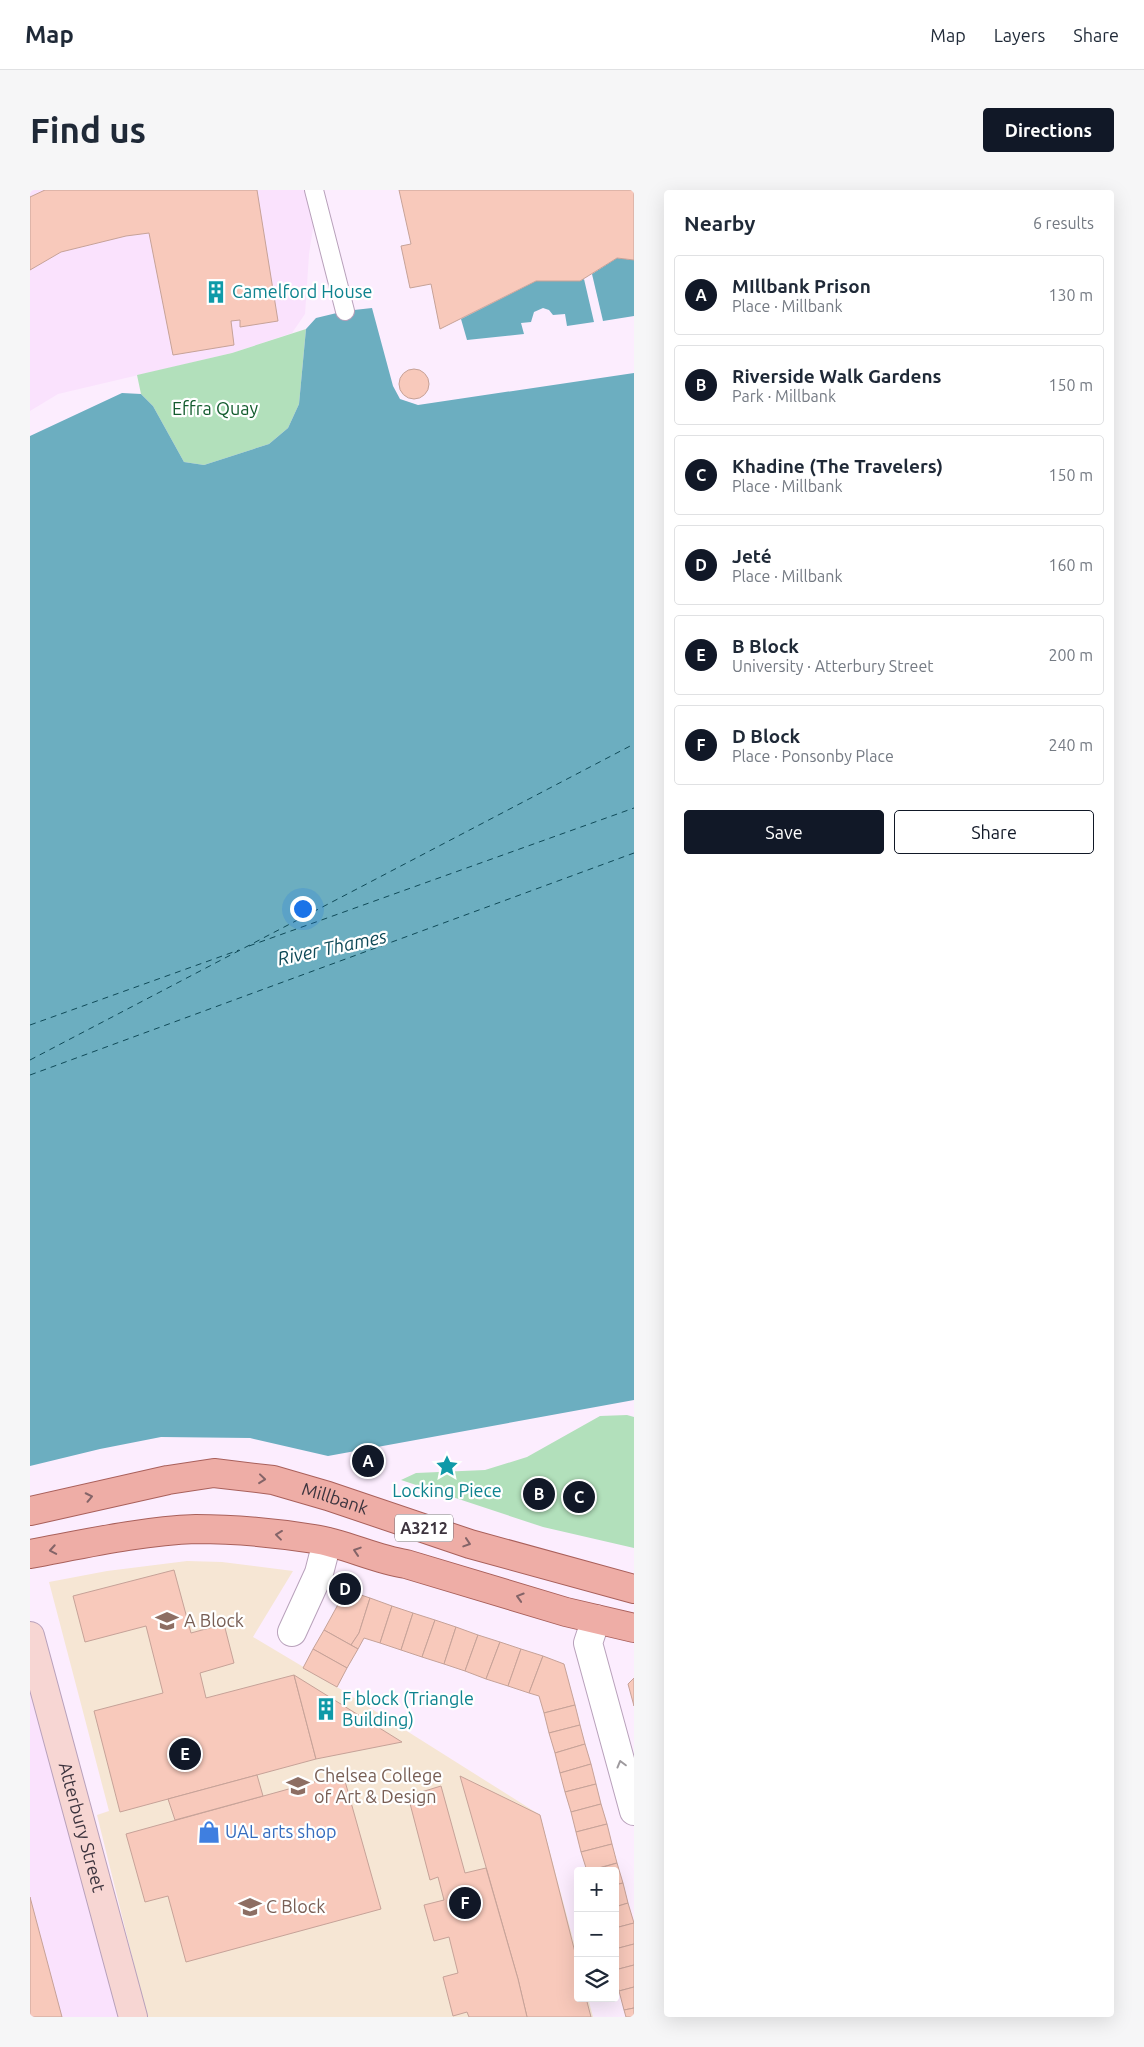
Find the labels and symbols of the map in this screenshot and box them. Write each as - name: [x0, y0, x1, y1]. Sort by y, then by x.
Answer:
- building icon: Camelford House: [203, 279, 229, 305]
- place label: Camelford House: [232, 281, 372, 301]
- park label: Effra Quay: [172, 398, 258, 419]
- your location: [290, 896, 316, 922]
- water label: River Thames: [275, 925, 389, 969]
- pin: A: [352, 1442, 384, 1480]
- place icon: Locking Piece: [434, 1453, 460, 1479]
- one-way arrow: [259, 1473, 267, 1484]
- pin: B: [523, 1475, 555, 1513]
- street label: Millbank: [300, 1478, 371, 1518]
- pin: C: [563, 1478, 595, 1516]
- place label: Locking Piece: [392, 1480, 502, 1500]
- one-way arrow: [85, 1492, 94, 1503]
- road number: A3212: [395, 1515, 453, 1542]
- one-way arrow: [275, 1530, 283, 1541]
- one-way arrow: [463, 1537, 471, 1547]
- one-way arrow: [49, 1544, 58, 1554]
- one-way arrow: [353, 1547, 361, 1557]
- pin: D: [329, 1570, 361, 1608]
- one-way arrow: [516, 1592, 524, 1603]
- school or university icon: A Block: [154, 1608, 180, 1634]
- place label: A Block: [184, 1610, 244, 1630]
- place label: F block (Triangle Building): [342, 1688, 474, 1730]
- building icon: F block (Triangle Building): [313, 1696, 339, 1722]
- pin: E: [169, 1735, 201, 1773]
- street label: Atterbury Street: [56, 1760, 110, 1894]
- one-way arrow: [617, 1760, 627, 1768]
- place label: Chelsea College of Art & Design: [314, 1765, 442, 1806]
- school or university icon: Chelsea College of Art & Design: [285, 1773, 311, 1799]
- shop icon: UAL arts shop: [196, 1819, 222, 1845]
- place label: UAL arts shop: [225, 1821, 336, 1841]
- pin: F: [449, 1884, 481, 1922]
- school or university icon: C Block: [237, 1894, 263, 1920]
- place label: C Block: [266, 1896, 325, 1916]

